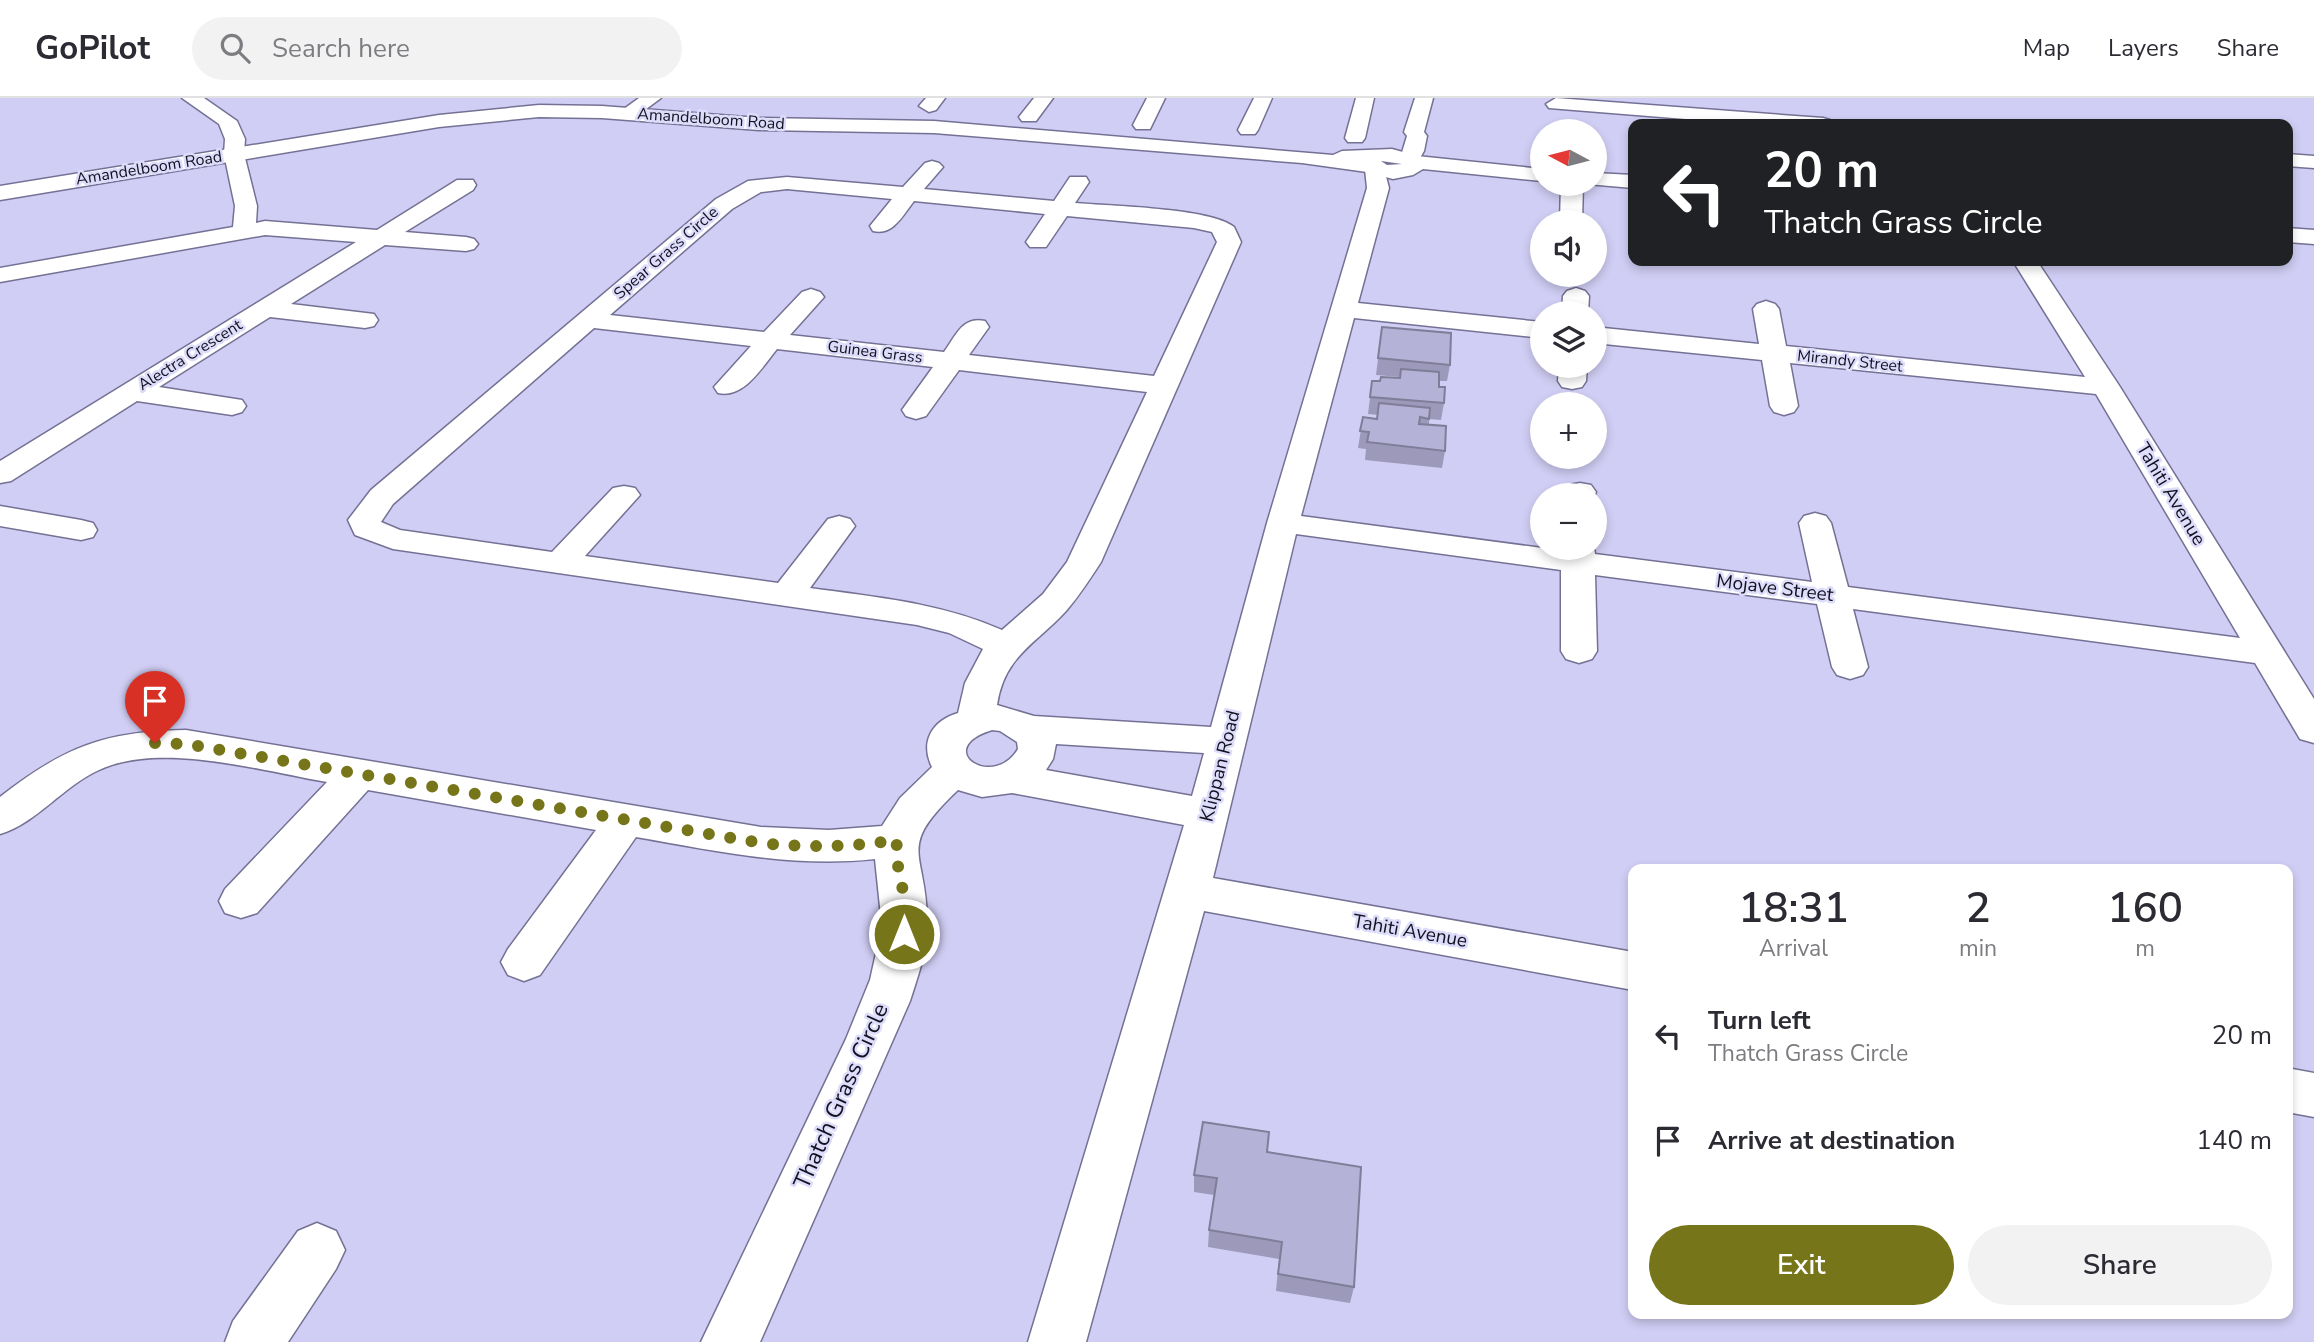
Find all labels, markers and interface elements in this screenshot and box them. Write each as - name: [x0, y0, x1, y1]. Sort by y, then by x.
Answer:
- search box: [192, 17, 682, 80]
- text: GoPilot: [35, 26, 150, 71]
- icon: search: [216, 29, 254, 67]
- text: Search here: [272, 31, 410, 66]
- text: Map: [2023, 32, 2070, 64]
- text: Layers: [2108, 32, 2179, 64]
- text: Share: [2217, 32, 2279, 64]
- street label: Amandelboom Road: [637, 103, 785, 135]
- north arrow: [1530, 119, 1606, 196]
- map controls: [1530, 119, 1607, 560]
- text: 20 m: [1764, 137, 1879, 204]
- street label: Amandelboom Road: [74, 146, 224, 190]
- icon: left: [1649, 147, 1740, 238]
- street label: Spear Grass Circle: [609, 201, 723, 305]
- text: Thatch Grass Circle: [1764, 201, 2043, 244]
- button: sound: [1530, 210, 1607, 287]
- button: layers: [1530, 301, 1607, 378]
- street label: Alectra Crescent: [134, 314, 247, 396]
- street label: Guinea Grass: [826, 335, 924, 369]
- street label: Mirandy Street: [1796, 345, 1904, 378]
- button: +: [1530, 392, 1607, 469]
- street label: Tahiti Avenue: [2130, 438, 2212, 550]
- button: −: [1530, 483, 1607, 560]
- street label: Mojave Street: [1715, 568, 1835, 608]
- pin: [125, 671, 185, 743]
- icon: arrive: [136, 682, 174, 720]
- street label: Klippan Road: [1194, 708, 1246, 824]
- text: 18:31: [1738, 880, 1849, 937]
- text: 2: [1965, 880, 1991, 937]
- text: 160: [2107, 880, 2183, 937]
- position arrow: [867, 897, 941, 971]
- street label: Tahiti Avenue: [1351, 908, 1469, 954]
- text: Arrival: [1759, 933, 1828, 964]
- text: min: [1959, 933, 1997, 964]
- text: m: [2135, 933, 2155, 964]
- street label: Thatch Grass Circle: [786, 998, 896, 1194]
- text: Turn left: [1708, 1003, 1811, 1038]
- icon: left: [1649, 1017, 1687, 1055]
- text: 20 m: [2212, 1018, 2272, 1053]
- text: Thatch Grass Circle: [1708, 1038, 1908, 1069]
- icon: arrive: [1649, 1122, 1687, 1160]
- text: Arrive at destination: [1708, 1123, 1955, 1158]
- text: 140 m: [2196, 1123, 2272, 1158]
- button: Exit: [1649, 1225, 1954, 1305]
- button: Share: [1968, 1225, 2272, 1305]

